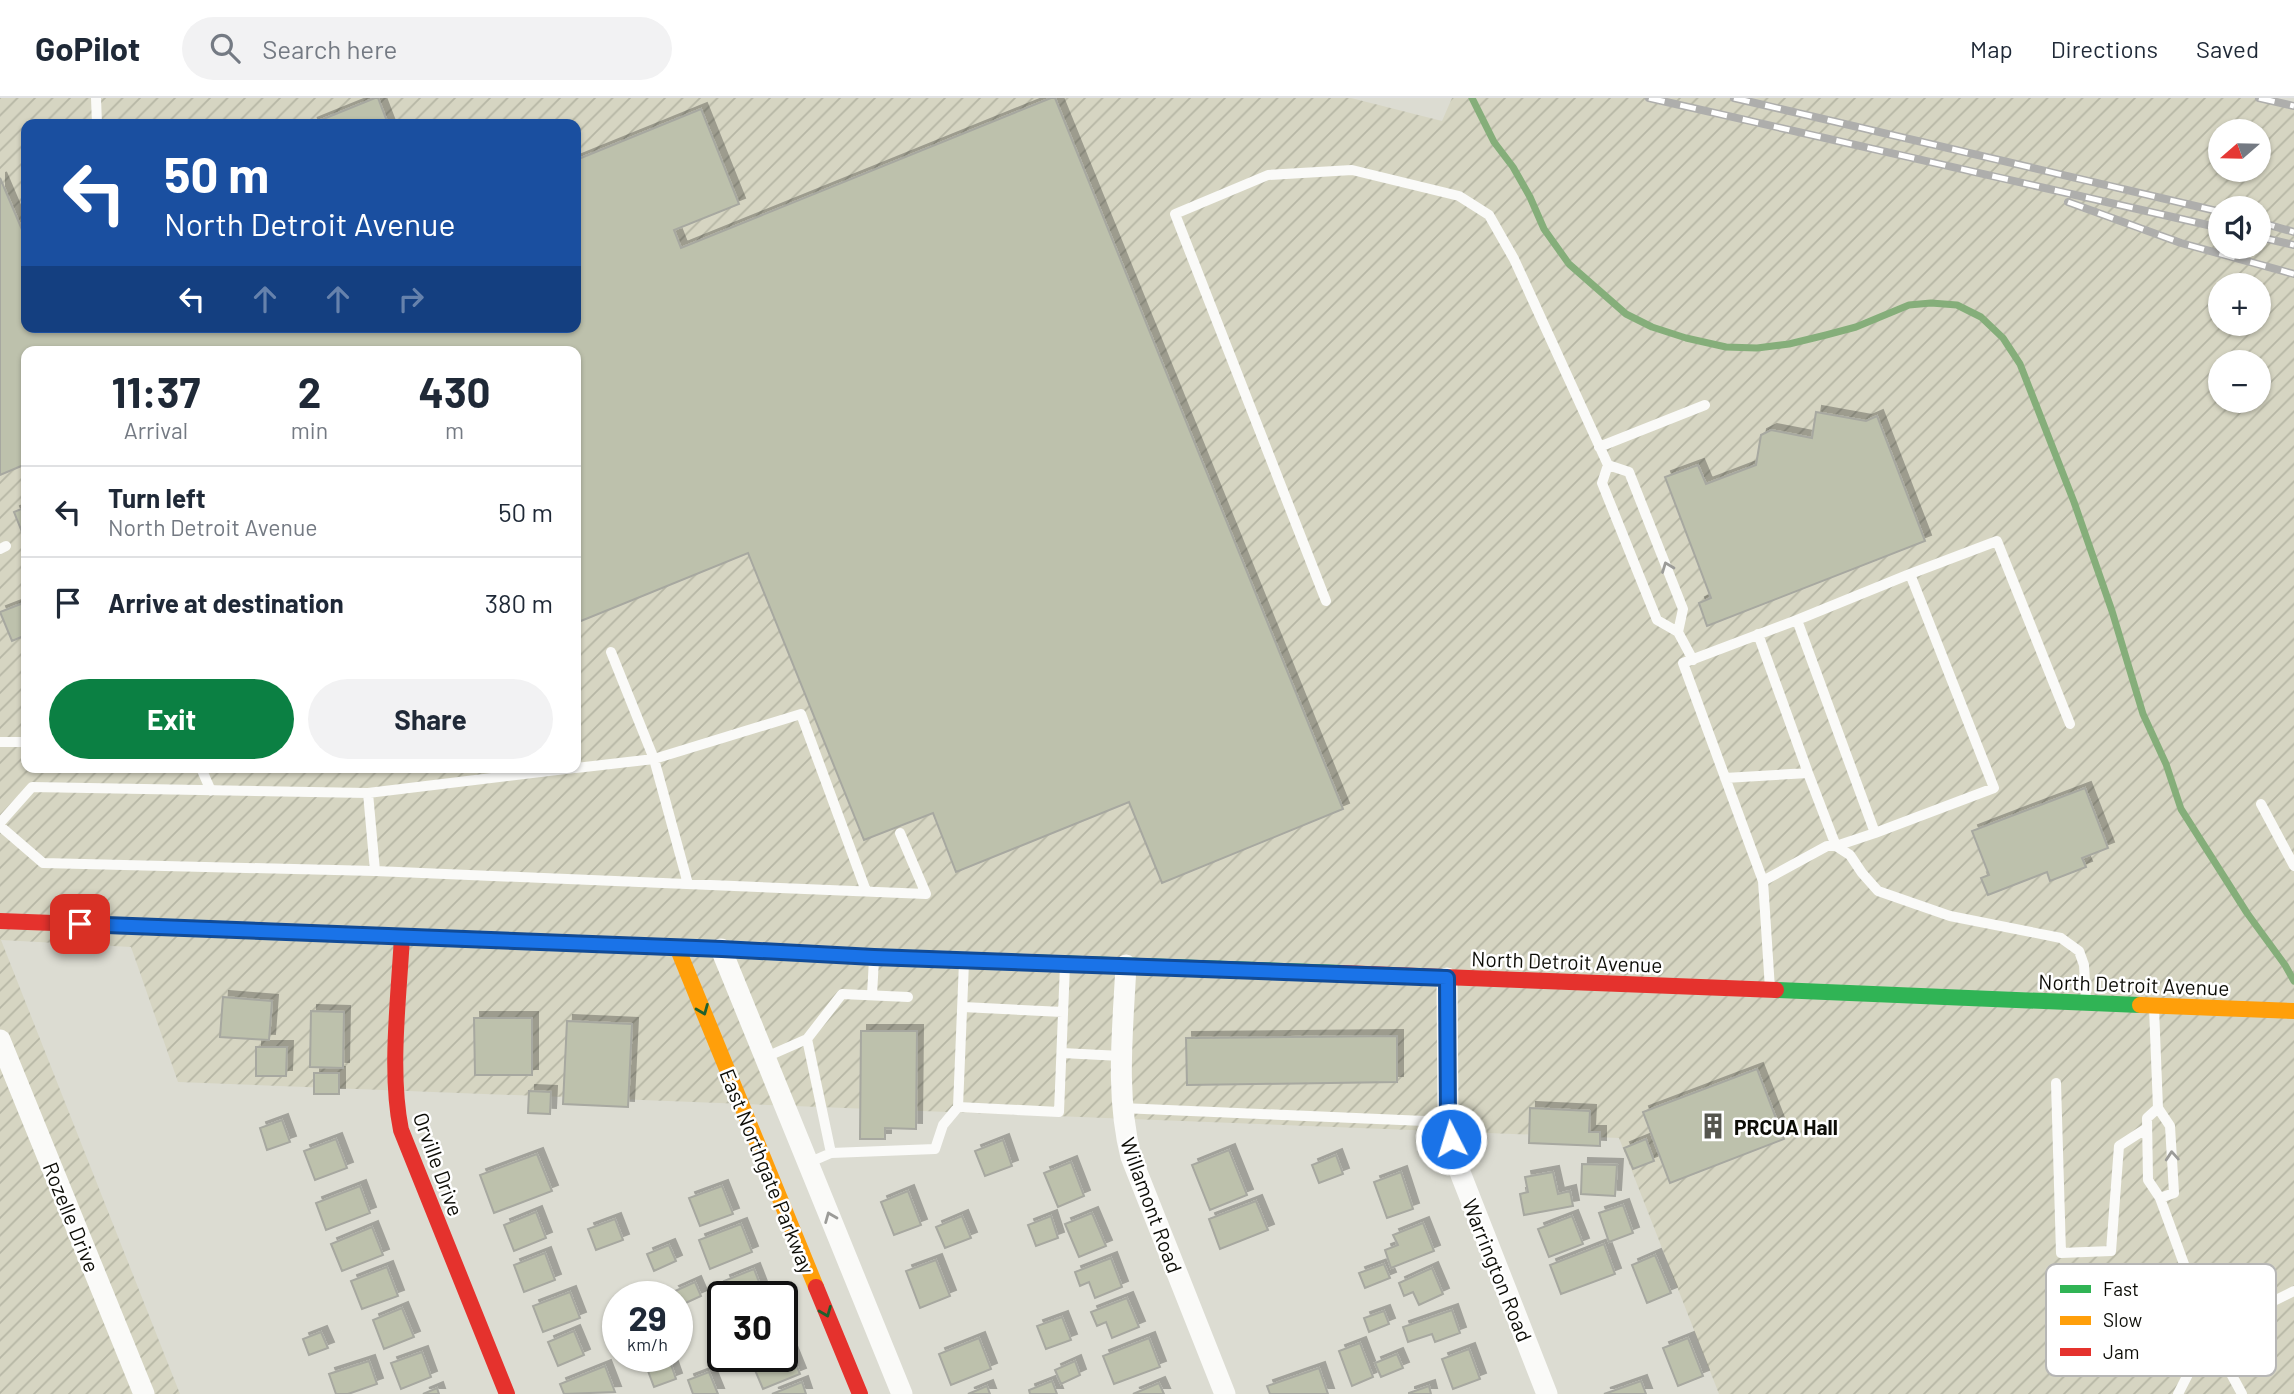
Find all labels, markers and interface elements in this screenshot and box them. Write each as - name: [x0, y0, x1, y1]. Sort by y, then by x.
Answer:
- search box: [182, 17, 672, 80]
- text: GoPilot: [35, 28, 140, 68]
- icon: search: [206, 29, 244, 67]
- text: Search here: [262, 33, 397, 64]
- text: Map: [1970, 34, 2013, 63]
- text: Directions: [2051, 34, 2158, 63]
- text: Saved: [2196, 34, 2259, 63]
- north arrow: [2208, 119, 2272, 182]
- map controls: [2208, 119, 2271, 413]
- text: 50 m: [164, 144, 269, 203]
- icon: left: [49, 147, 140, 238]
- button: sound: [2208, 196, 2271, 259]
- text: North Detroit Avenue: [164, 204, 456, 242]
- button: +: [2208, 273, 2271, 336]
- icon: left: [173, 280, 211, 318]
- icon: ahead: [246, 280, 284, 318]
- icon: ahead: [319, 280, 357, 318]
- icon: right: [392, 280, 430, 318]
- button: −: [2208, 350, 2271, 413]
- text: 11:37: [111, 366, 200, 416]
- text: 2: [298, 366, 321, 416]
- text: 430: [419, 366, 491, 416]
- text: Arrival: [124, 416, 188, 444]
- text: min: [291, 416, 328, 444]
- text: m: [445, 416, 464, 444]
- text: Turn left: [108, 482, 206, 513]
- icon: left: [49, 493, 87, 531]
- text: 50 m: [498, 496, 553, 527]
- text: North Detroit Avenue: [108, 513, 318, 541]
- one-way arrow: [1662, 562, 1676, 574]
- icon: arrive: [49, 584, 87, 622]
- text: Arrive at destination: [108, 587, 344, 618]
- text: 380 m: [485, 587, 553, 618]
- button: Exit: [49, 679, 294, 759]
- button: Share: [308, 679, 553, 759]
- pin: [50, 894, 110, 954]
- icon: arrive: [61, 905, 99, 943]
- street label: North Detroit Avenue: [1471, 945, 1663, 977]
- street label: North Detroit Avenue: [2038, 968, 2230, 1000]
- one-way arrow: [695, 1003, 709, 1016]
- street label: East Northgate Parkway: [715, 1065, 821, 1277]
- position arrow: [1414, 1102, 1488, 1176]
- street label: Orville Drive: [409, 1109, 469, 1219]
- building icon: PRCUA Hall: [1698, 1111, 1728, 1141]
- place label: PRCUA Hall: [1734, 1114, 1838, 1139]
- street label: Willamont Road: [1116, 1134, 1188, 1276]
- one-way arrow: [2165, 1150, 2180, 1161]
- street label: Rozelle Drive: [39, 1158, 105, 1276]
- street label: Warrington Road: [1458, 1195, 1538, 1345]
- one-way arrow: [825, 1212, 839, 1224]
- legend: [2046, 1264, 2276, 1376]
- text: Fast: [2103, 1277, 2139, 1300]
- speed limit sign: 30: [707, 1281, 798, 1372]
- text: 29: [628, 1296, 667, 1338]
- one-way arrow: [818, 1304, 832, 1317]
- text: Slow: [2103, 1308, 2142, 1331]
- text: km/h: [627, 1333, 668, 1355]
- text: Jam: [2103, 1340, 2139, 1363]

